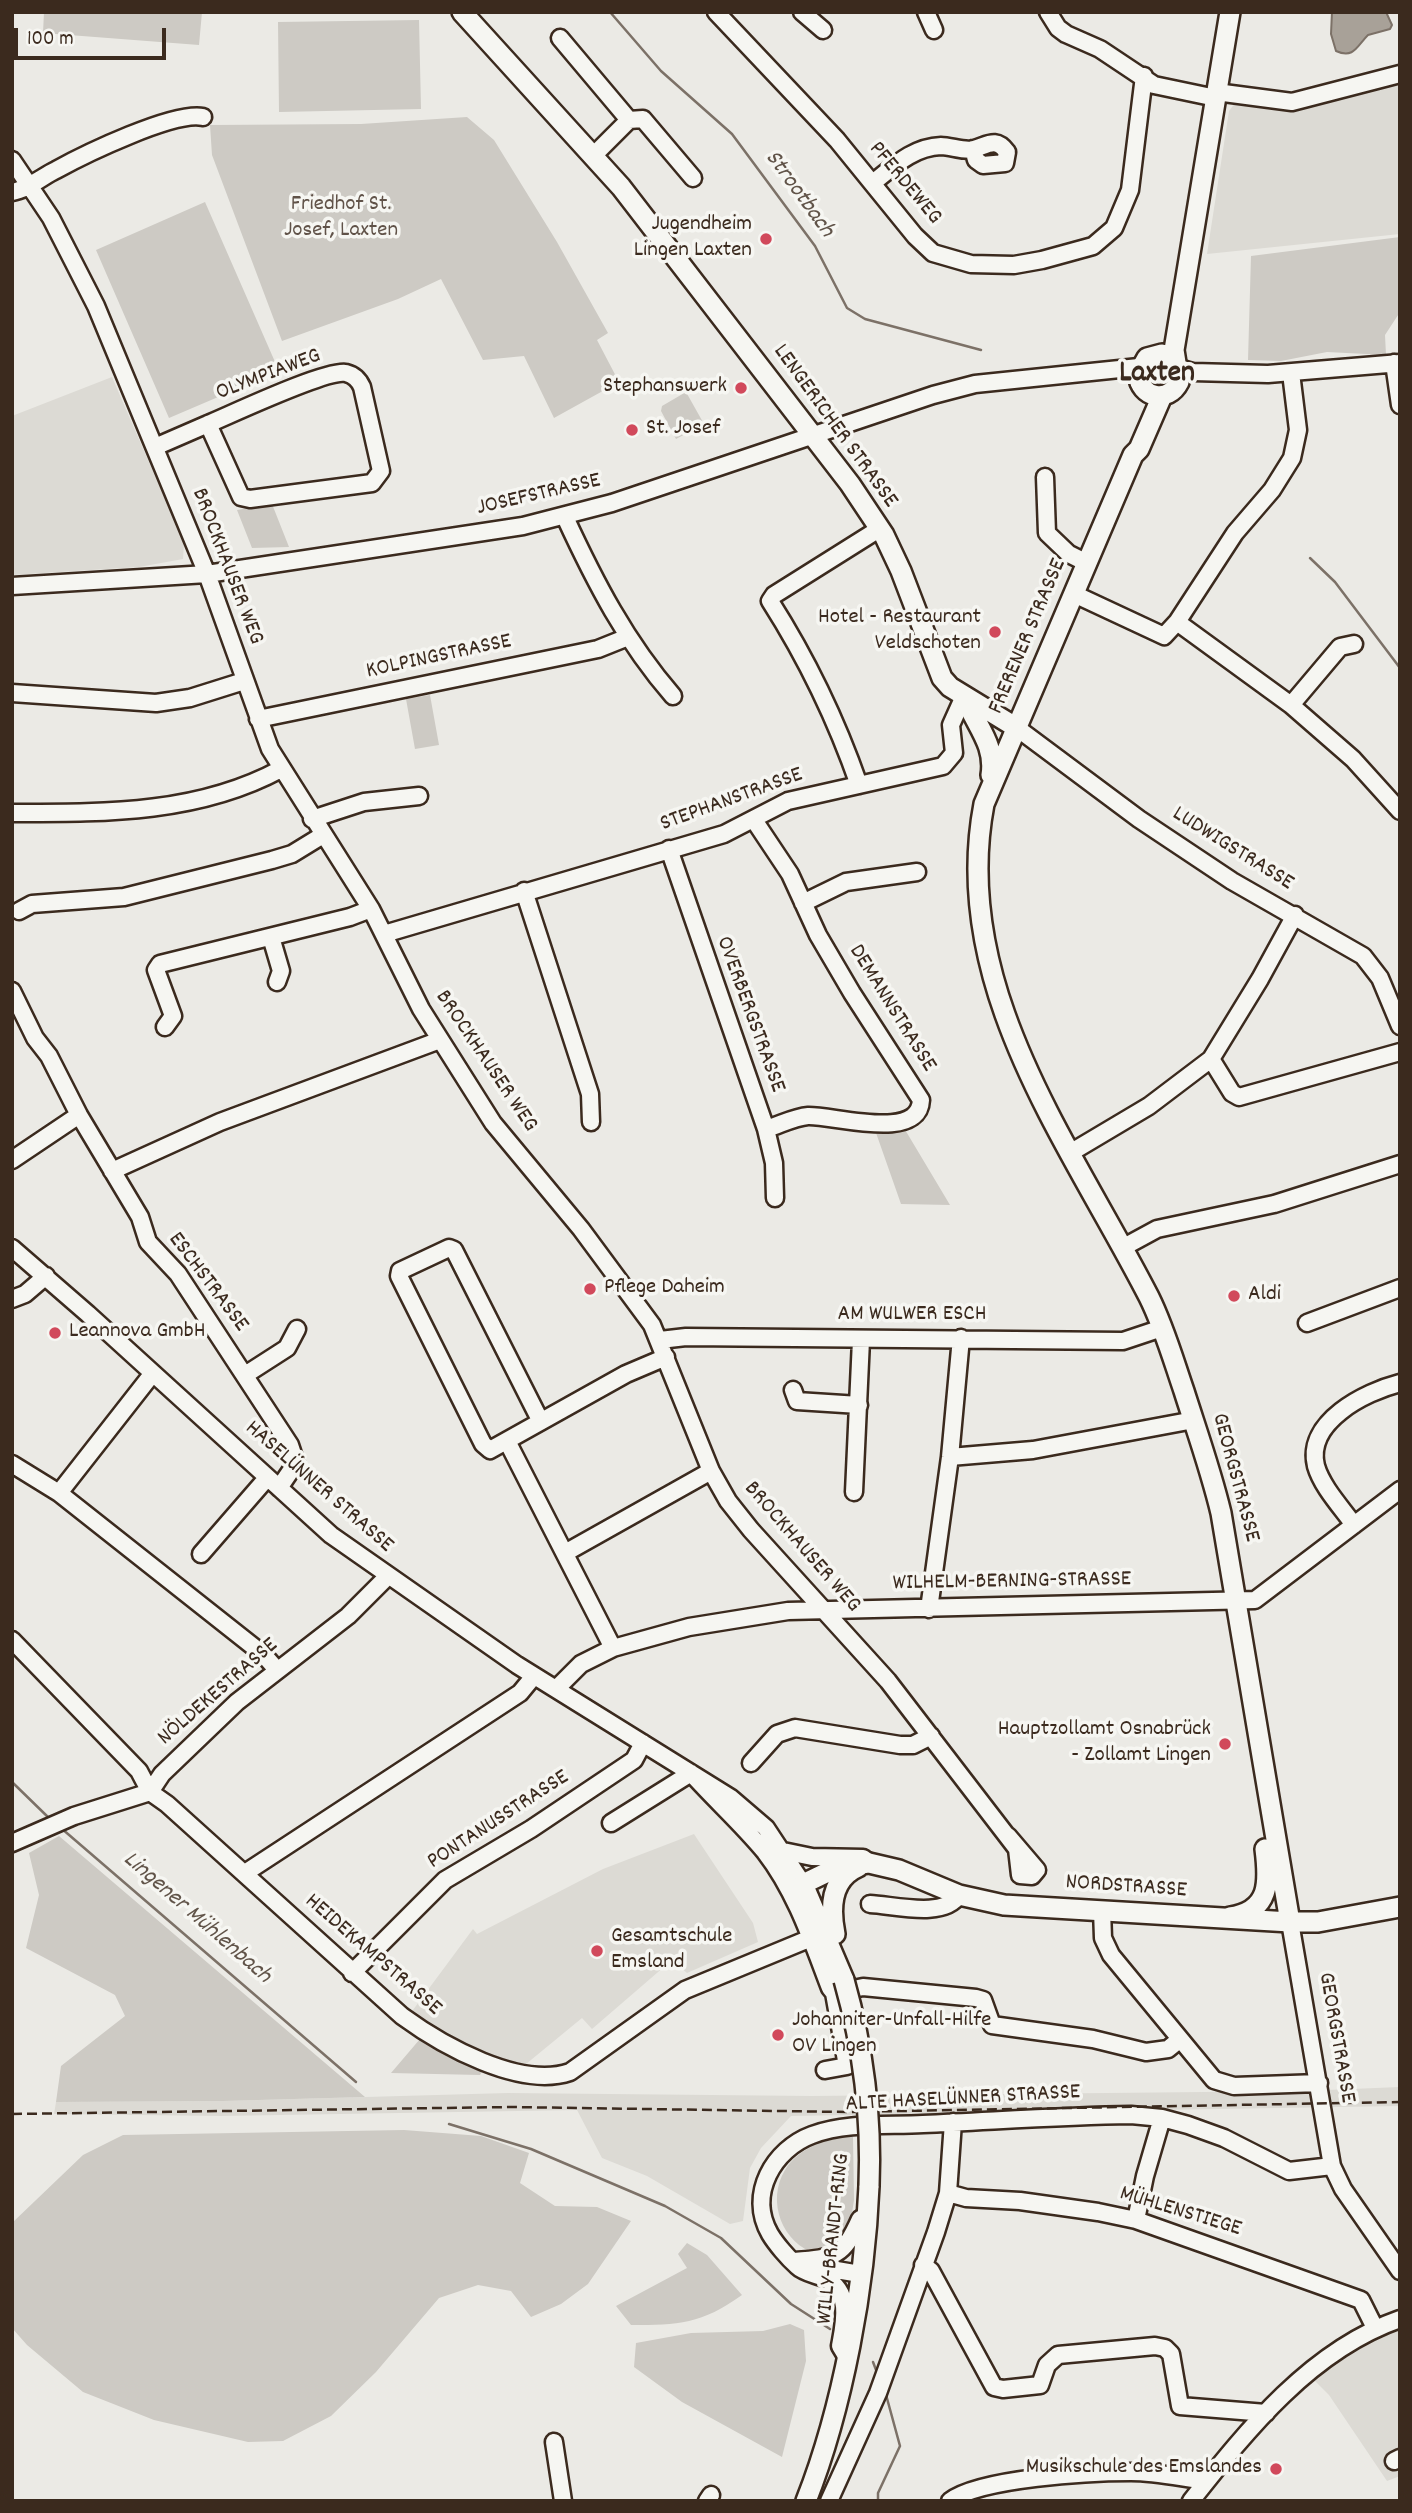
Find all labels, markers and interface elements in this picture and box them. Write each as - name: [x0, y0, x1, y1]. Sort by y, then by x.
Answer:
- scale bar: [18, 14, 170, 58]
- text: 100 m: [27, 25, 74, 55]
- street label: PFERDEWEG: [861, 137, 947, 231]
- water label: Strootbach: [757, 146, 839, 244]
- park label: Friedhof St. Josef, Laxten: [284, 192, 398, 246]
- place label: Jugendheim Lingen Laxten: [634, 212, 752, 266]
- marker: Jugendheim Lingen Laxten: [758, 231, 774, 247]
- street label: LENGERICHER STRASSE: [765, 340, 903, 514]
- street label: OLYMPIAWEG: [213, 343, 325, 409]
- district label: Laxten: [1119, 358, 1195, 394]
- place label: Stephanswerk: [603, 374, 727, 402]
- marker: Stephanswerk: [733, 380, 749, 396]
- place label: St. Josef: [646, 416, 720, 444]
- marker: St. Josef: [624, 422, 640, 438]
- street label: JOSEFSTRASSE: [474, 468, 604, 524]
- street label: BROCKHAUSER WEG: [184, 485, 268, 649]
- street label: FRERENER STRASSE: [984, 555, 1074, 719]
- place label: Hotel - Restaurant Veldschoten: [818, 605, 981, 659]
- marker: Hotel - Restaurant Veldschoten: [987, 624, 1003, 640]
- street label: KOLPINGSTRASSE: [364, 629, 514, 687]
- street label: STEPHANSTRASSE: [657, 762, 807, 840]
- street label: LUDWIGSTRASSE: [1166, 802, 1298, 898]
- street label: OVERBERGSTRASSE: [708, 933, 790, 1097]
- street label: DEMANNSTRASSE: [841, 940, 941, 1078]
- street label: BROCKHAUSER WEG: [427, 986, 543, 1138]
- street label: ESCHSTRASSE: [161, 1228, 253, 1338]
- place label: Pflege Daheim: [604, 1275, 725, 1303]
- marker: Pflege Daheim: [582, 1281, 598, 1297]
- place label: Aldi: [1248, 1282, 1281, 1310]
- marker: Aldi: [1226, 1288, 1242, 1304]
- street label: AM WULWER ESCH: [838, 1302, 986, 1330]
- place label: Leannova GmbH: [69, 1319, 206, 1347]
- marker: Leannova GmbH: [47, 1325, 63, 1341]
- street label: GEORGSTRASSE: [1204, 1411, 1264, 1545]
- street label: HASELÜNNER STRASSE: [238, 1416, 398, 1560]
- street label: BROCKHAUSER WEG: [736, 1477, 866, 1619]
- street label: WILHELM-BERNING-STRASSE: [893, 1567, 1131, 1599]
- street label: NÖLDEKESTRASSE: [153, 1633, 285, 1753]
- place label: Hauptzollamt Osnabrück - Zollamt Lingen: [998, 1717, 1211, 1771]
- marker: Hauptzollamt Osnabrück - Zollamt Lingen: [1217, 1736, 1233, 1752]
- street label: PONTANUSSTRASSE: [423, 1765, 575, 1877]
- water label: Lingener Mühlenbach: [116, 1847, 276, 1991]
- street label: NORDSTRASSE: [1064, 1870, 1188, 1906]
- street label: HEIDEKAMPSTRASSE: [298, 1889, 446, 2023]
- place label: Gesamtschule Emsland: [611, 1924, 732, 1978]
- marker: Gesamtschule Emsland: [589, 1943, 605, 1959]
- street label: GEORGSTRASSE: [1310, 1971, 1360, 2105]
- place label: Johanniter-Unfall-Hilfe OV Lingen: [792, 2008, 991, 2062]
- marker: Johanniter-Unfall-Hilfe OV Lingen: [770, 2027, 786, 2043]
- street label: ALTE HASELÜNNER STRASSE: [845, 2080, 1081, 2120]
- street label: WILLY-BRANDT-RING: [812, 2152, 858, 2326]
- street label: MÜHLENSTIEGE: [1116, 2181, 1244, 2245]
- place label: Musikschule des Emslandes: [1026, 2455, 1262, 2483]
- marker: Musikschule des Emslandes: [1268, 2461, 1284, 2477]

